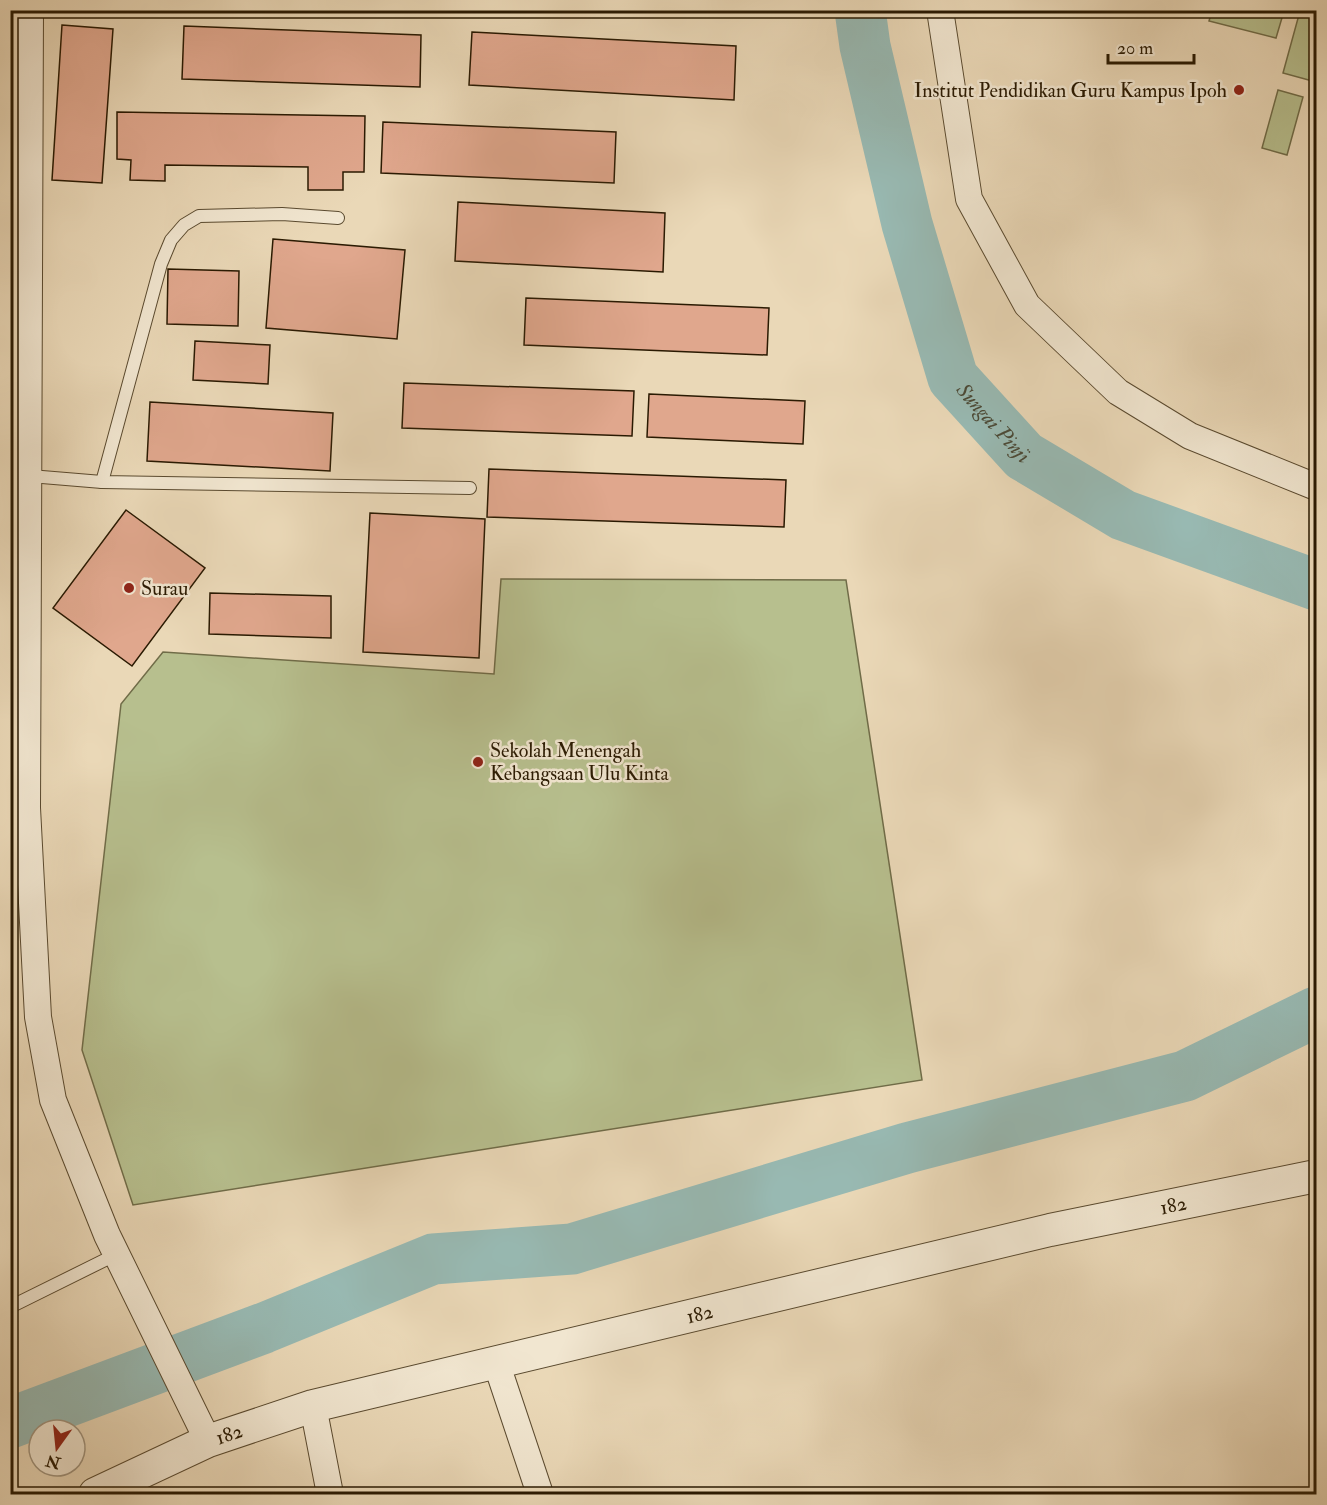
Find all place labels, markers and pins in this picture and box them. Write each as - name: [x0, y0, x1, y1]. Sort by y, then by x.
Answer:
- place label: Institut Pendidikan Guru Kampus Ipoh: [914, 78, 1228, 104]
- marker: Institut Pendidikan Guru Kampus Ipoh: [1232, 83, 1246, 97]
- place label: Surau: [141, 576, 188, 601]
- marker: Surau: [122, 581, 136, 595]
- place label: Sekolah Menengah Kebangsaan Ulu Kinta: [490, 738, 669, 786]
- marker: Sekolah Menengah Kebangsaan Ulu Kinta: [471, 755, 485, 769]

